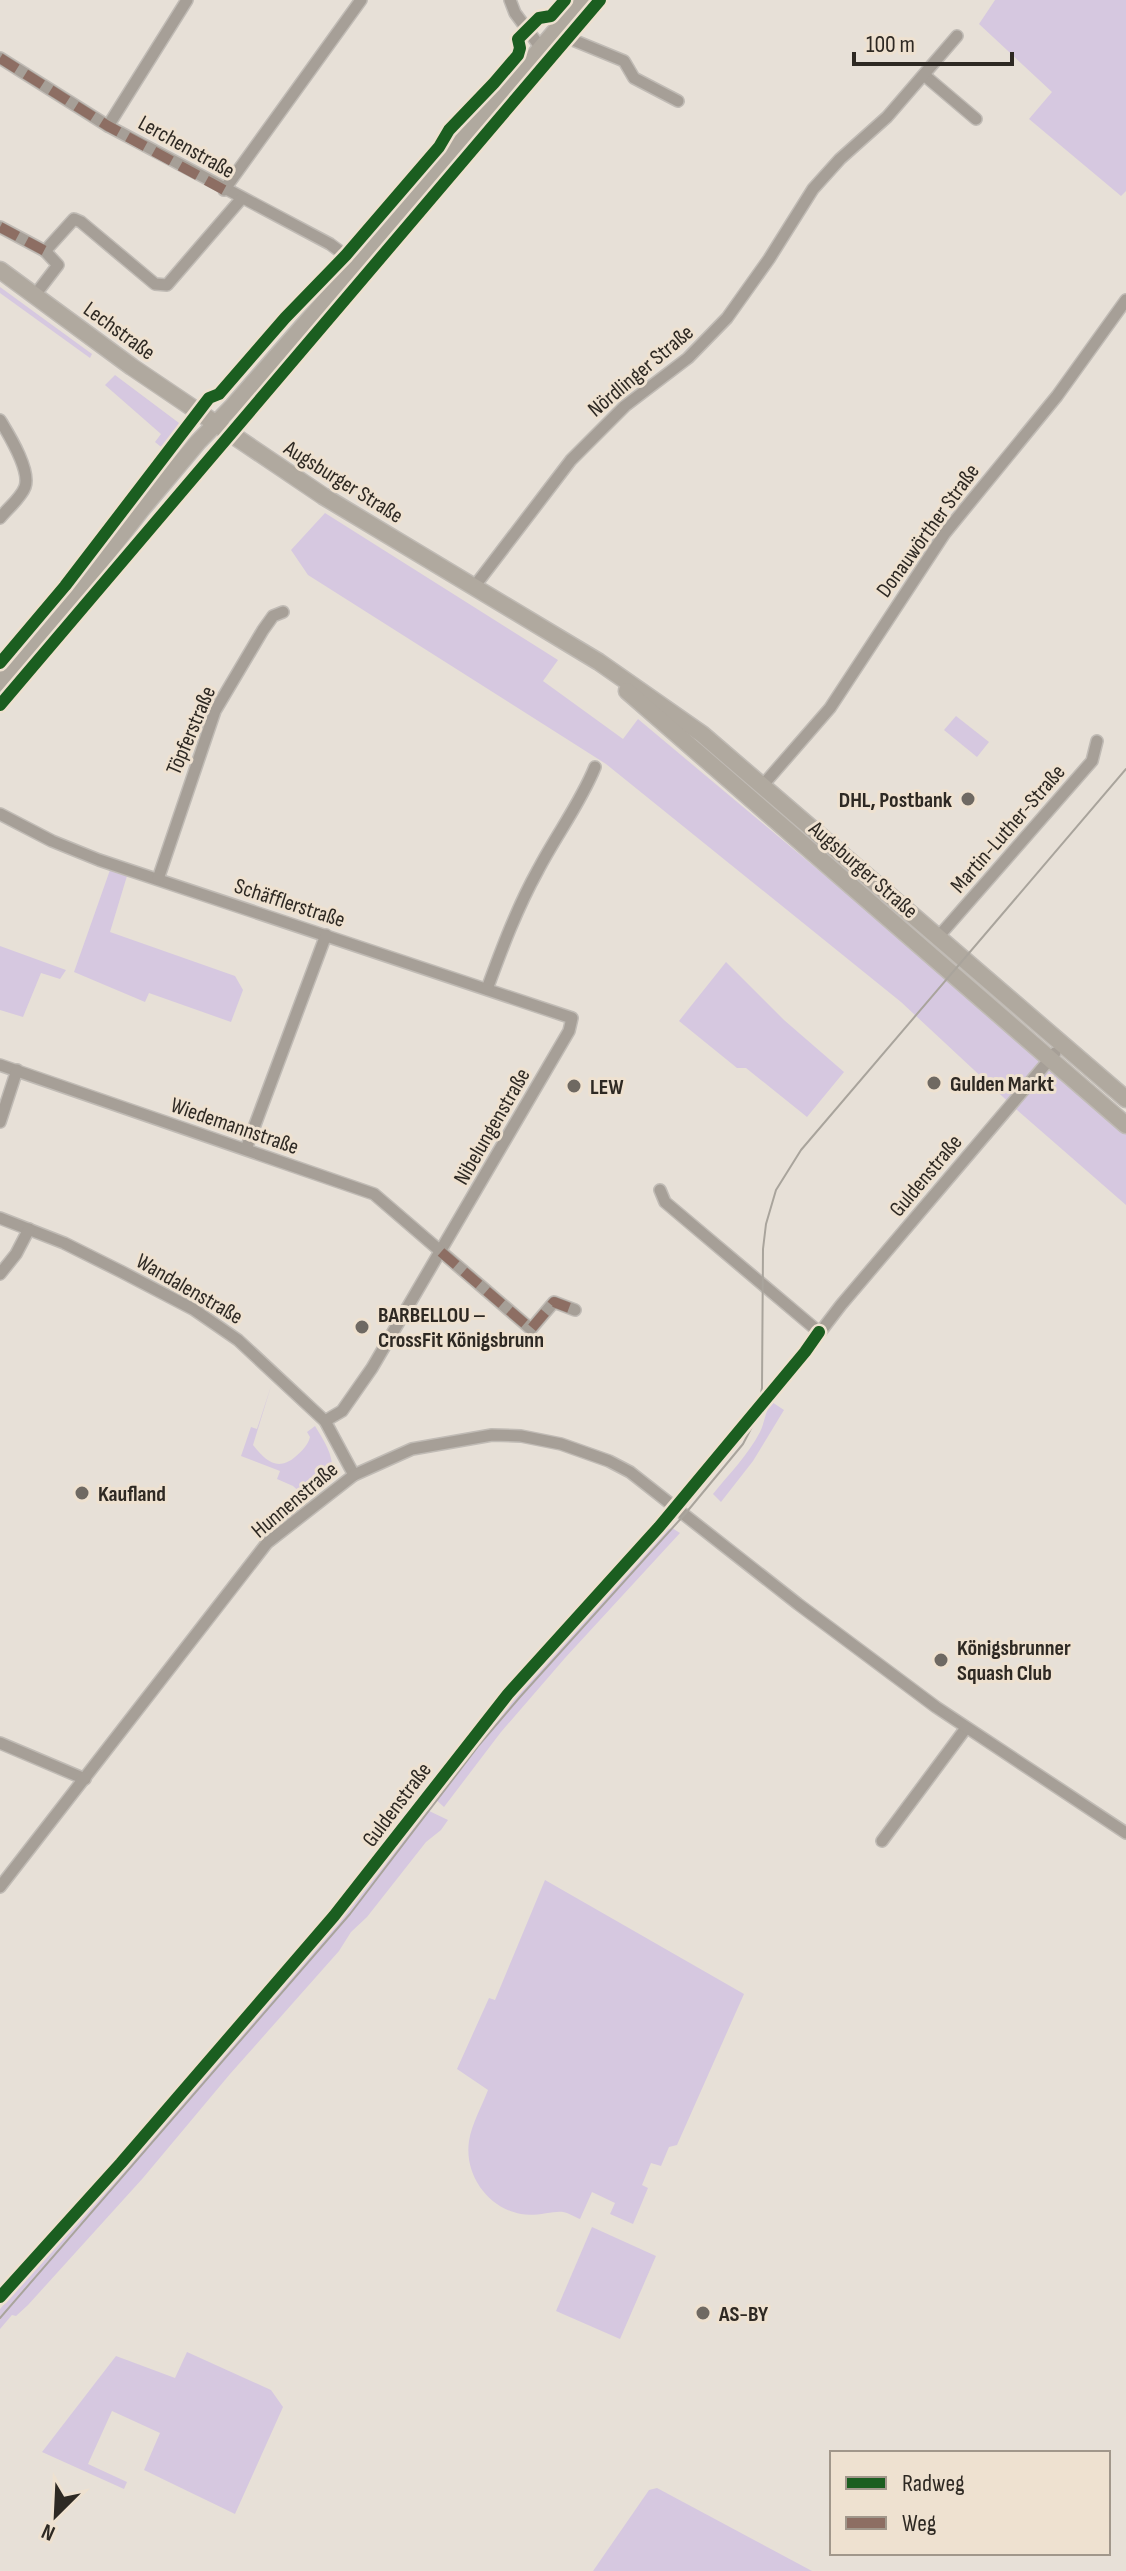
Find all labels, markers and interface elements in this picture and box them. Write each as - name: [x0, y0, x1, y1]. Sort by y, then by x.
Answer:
- scale bar: [854, 16, 1012, 66]
- text: 100 m: [866, 30, 915, 59]
- street label: Lerchenstraße: [133, 110, 239, 185]
- street label: Lechstraße: [78, 296, 160, 366]
- street label: Nördlinger Straße: [583, 319, 699, 423]
- street label: Augsburger Straße: [278, 434, 408, 530]
- street label: Donauwörther Straße: [871, 459, 986, 603]
- street label: Töpferstraße: [161, 682, 222, 779]
- street label: Martin-Luther-Straße: [945, 759, 1071, 899]
- place label: DHL, Postbank: [839, 787, 953, 814]
- marker: DHL, Postbank: [959, 790, 977, 808]
- street label: Augsburger Straße: [802, 815, 923, 925]
- street label: Schäfflerstraße: [231, 873, 348, 934]
- street label: Nibelungenstraße: [448, 1064, 537, 1190]
- place label: Gulden Markt: [950, 1071, 1054, 1098]
- place label: LEW: [590, 1074, 624, 1101]
- marker: Gulden Markt: [925, 1074, 943, 1092]
- marker: LEW: [565, 1077, 583, 1095]
- street label: Wiedemannstraße: [167, 1092, 302, 1161]
- street label: Guldenstraße: [884, 1129, 968, 1223]
- street label: Wandalenstraße: [131, 1248, 247, 1331]
- place label: BARBELLOU – CrossFit Königsbrunn: [378, 1302, 544, 1354]
- marker: BARBELLOU – CrossFit Königsbrunn: [353, 1318, 371, 1336]
- street label: Hunnenstraße: [246, 1456, 344, 1544]
- place label: Kaufland: [98, 1481, 166, 1508]
- marker: Kaufland: [73, 1484, 91, 1502]
- place label: Königsbrunner Squash Club: [957, 1635, 1071, 1687]
- marker: Königsbrunner Squash Club: [932, 1651, 950, 1669]
- street label: Guldenstraße: [357, 1757, 438, 1853]
- place label: AS-BY: [718, 2301, 769, 2328]
- marker: AS-BY: [694, 2304, 712, 2322]
- legend: [830, 2451, 1110, 2555]
- text: Radweg: [902, 2469, 965, 2498]
- north arrow: [16, 2475, 96, 2555]
- text: Weg: [902, 2509, 936, 2538]
- text: N: [38, 2517, 59, 2547]

